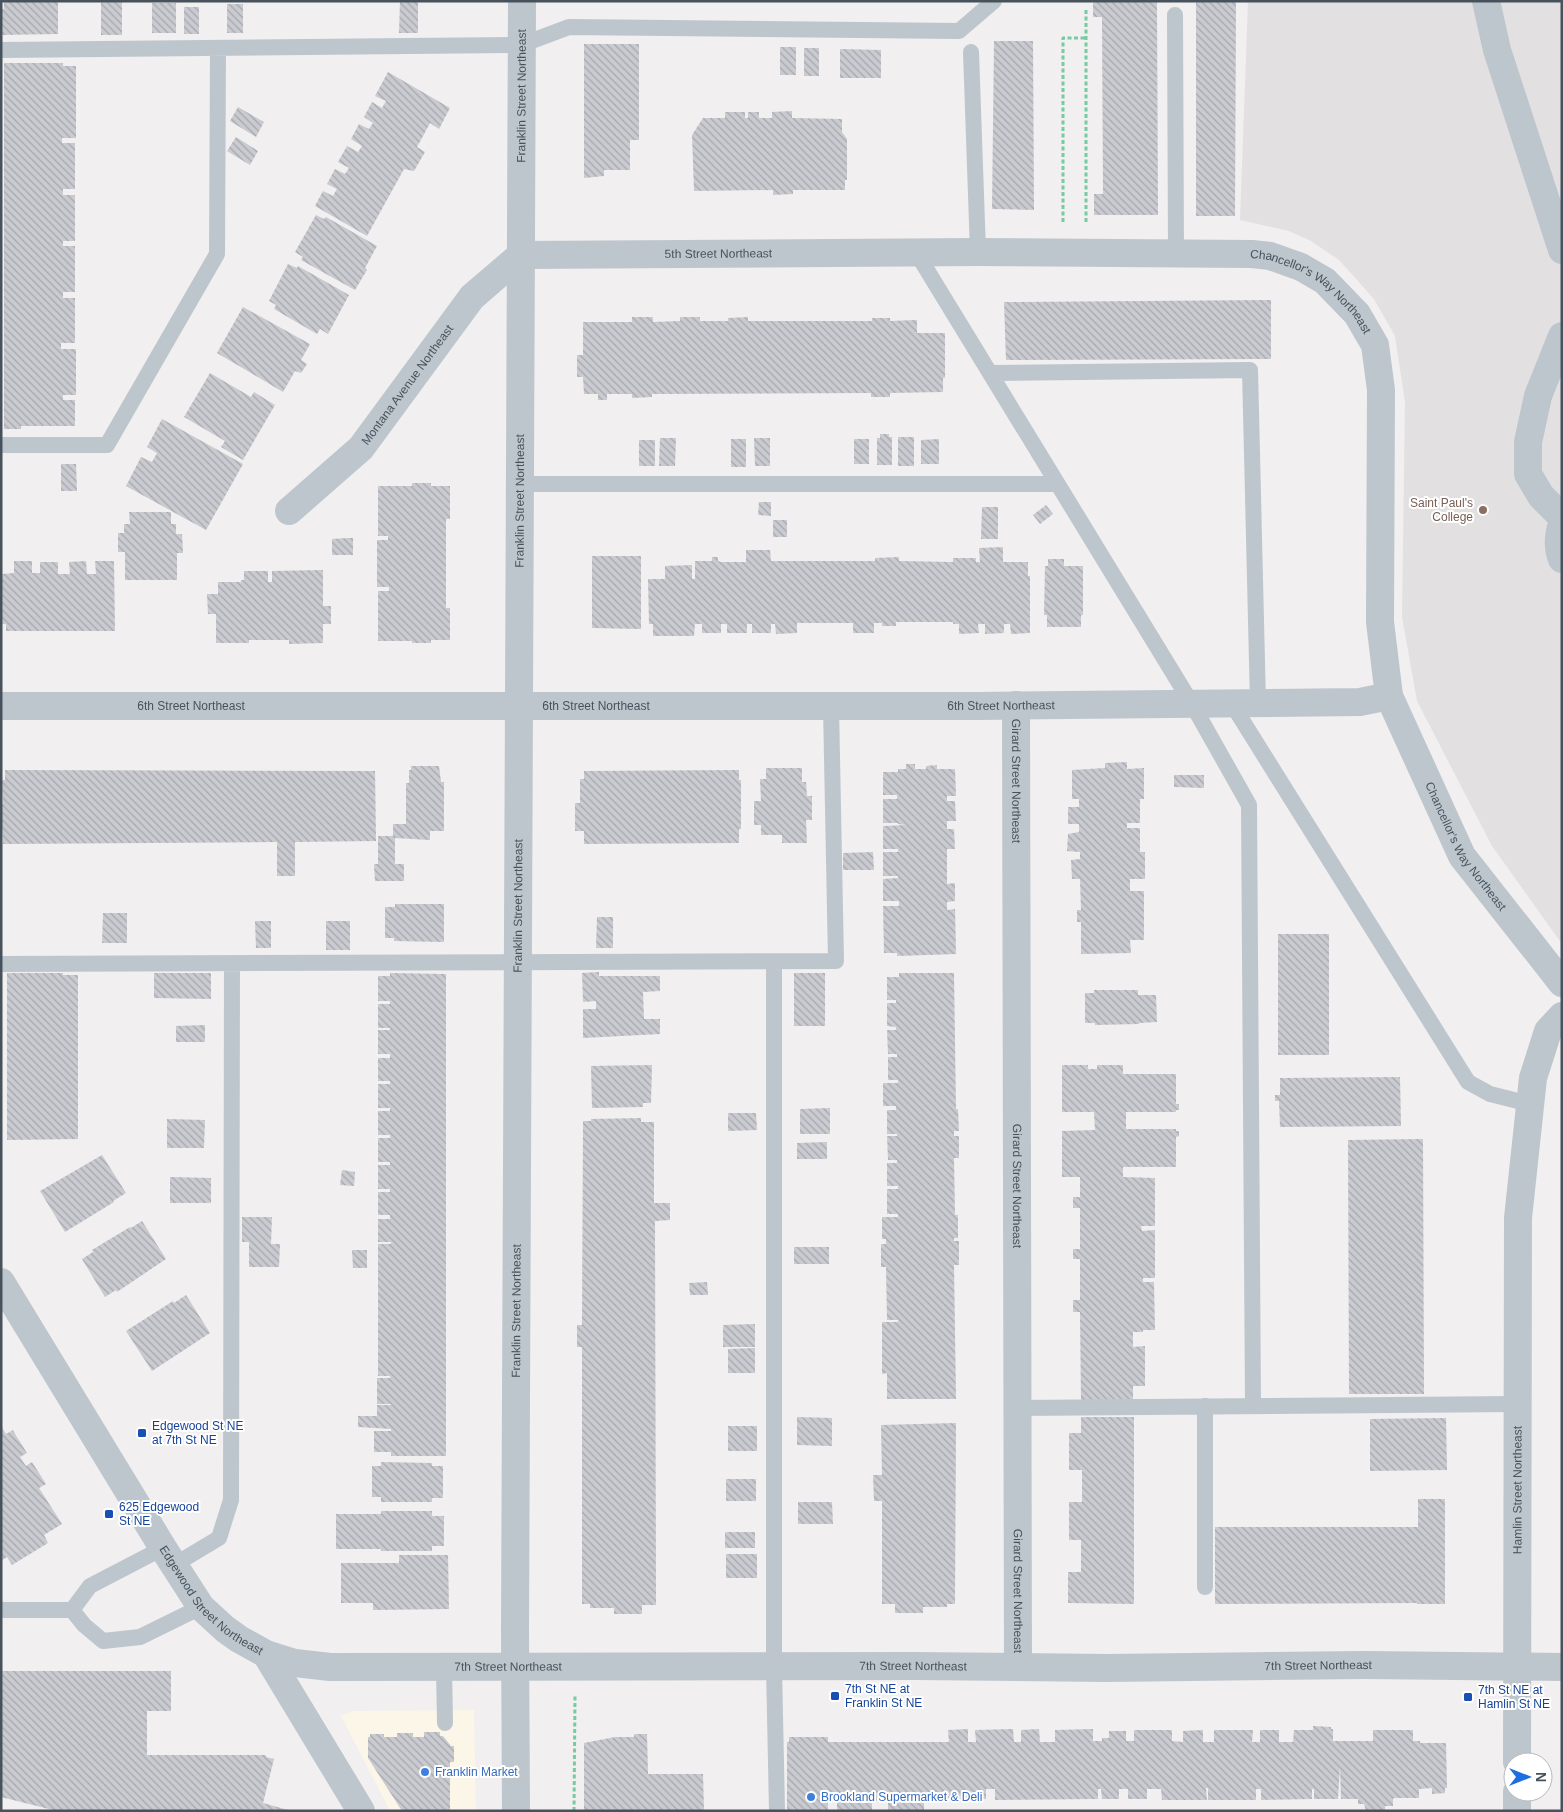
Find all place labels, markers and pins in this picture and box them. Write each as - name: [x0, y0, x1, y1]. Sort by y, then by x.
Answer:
- place label: Saint Paul's College: [1410, 496, 1473, 524]
- marker: Saint Paul's College: [1477, 504, 1489, 516]
- place label: Edgewood St NE at 7th St NE: [152, 1419, 243, 1447]
- marker: Edgewood St NE at 7th St NE: [136, 1427, 148, 1439]
- place label: 625 Edgewood St NE: [119, 1500, 199, 1528]
- marker: 625 Edgewood St NE: [103, 1508, 115, 1520]
- place label: 7th St NE at Franklin St NE: [845, 1682, 922, 1710]
- place label: 7th St NE at Hamlin St NE: [1478, 1683, 1550, 1711]
- marker: 7th St NE at Franklin St NE: [829, 1690, 841, 1702]
- marker: 7th St NE at Hamlin St NE: [1462, 1691, 1474, 1703]
- place label: Franklin Market: [435, 1765, 518, 1779]
- marker: Franklin Market: [419, 1766, 431, 1778]
- place label: Brookland Supermarket & Deli: [821, 1790, 982, 1804]
- marker: Brookland Supermarket & Deli: [805, 1791, 817, 1803]

